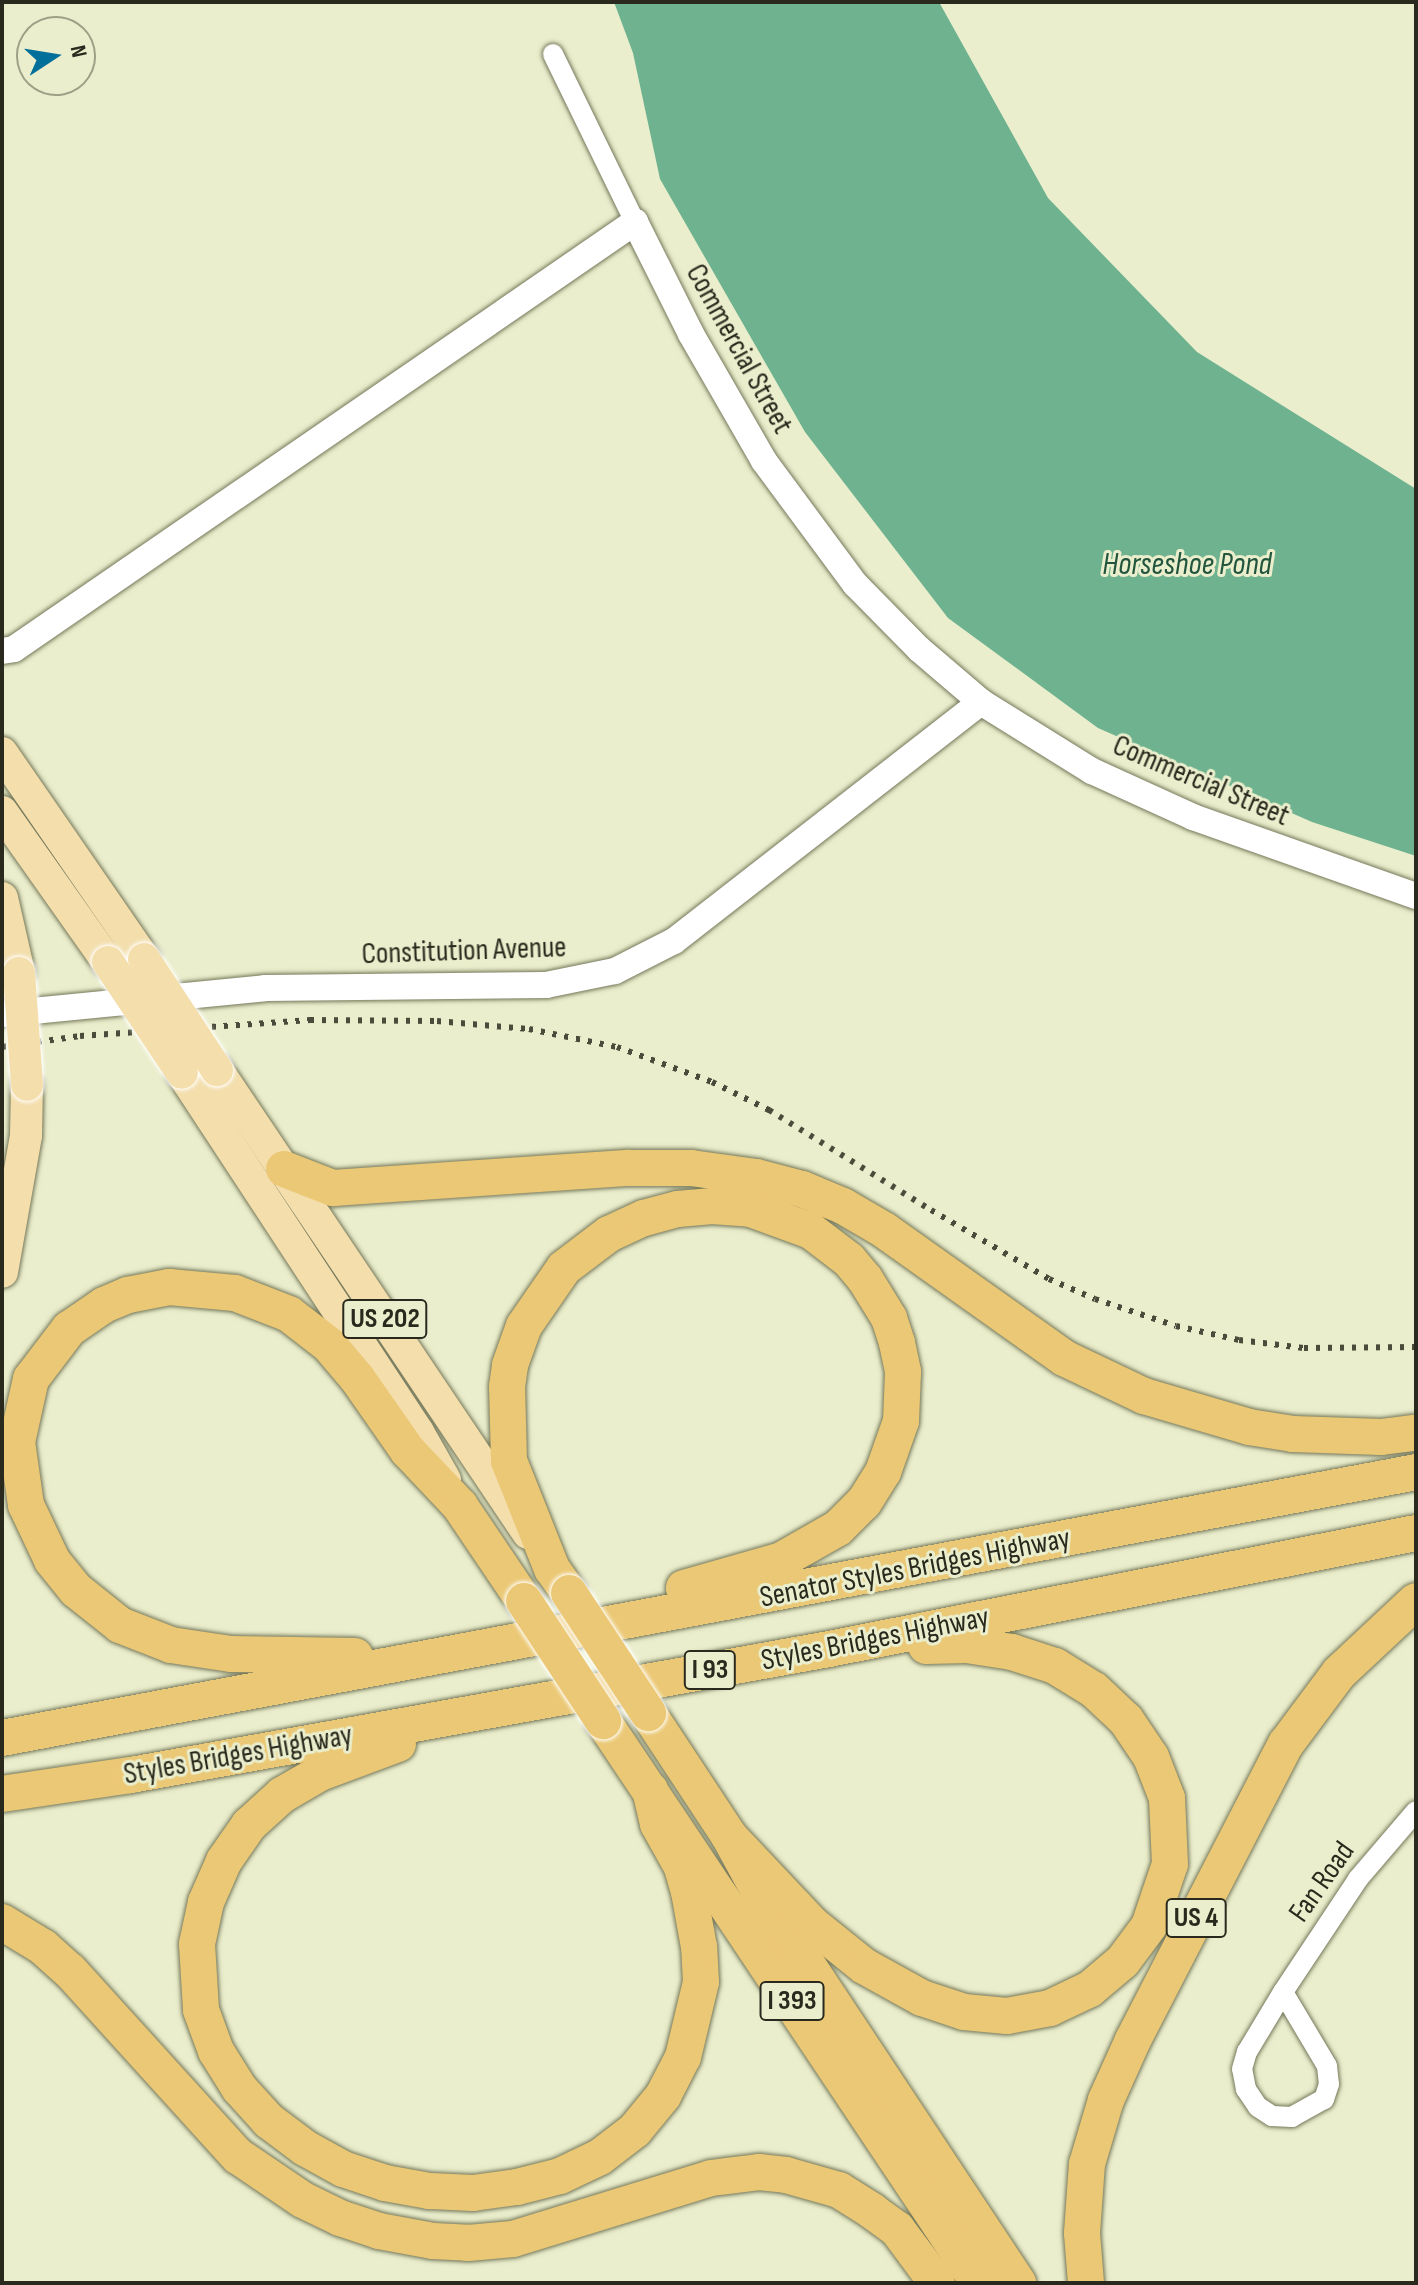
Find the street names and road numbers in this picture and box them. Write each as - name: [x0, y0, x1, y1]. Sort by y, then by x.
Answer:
- street label: Commercial Street: [678, 258, 800, 440]
- street label: Commercial Street: [1107, 728, 1295, 834]
- street label: Constitution Avenue: [361, 929, 567, 973]
- road number: US 202: [341, 1295, 429, 1343]
- street label: Senator Styles Bridges Highway: [757, 1520, 1073, 1616]
- street label: Styles Bridges Highway: [758, 1599, 992, 1679]
- road number: I 93: [682, 1646, 738, 1694]
- street label: Styles Bridges Highway: [121, 1717, 355, 1793]
- street label: Fan Road: [1281, 1835, 1363, 1929]
- road number: US 4: [1164, 1894, 1228, 1942]
- road number: I 393: [758, 1977, 826, 2025]

